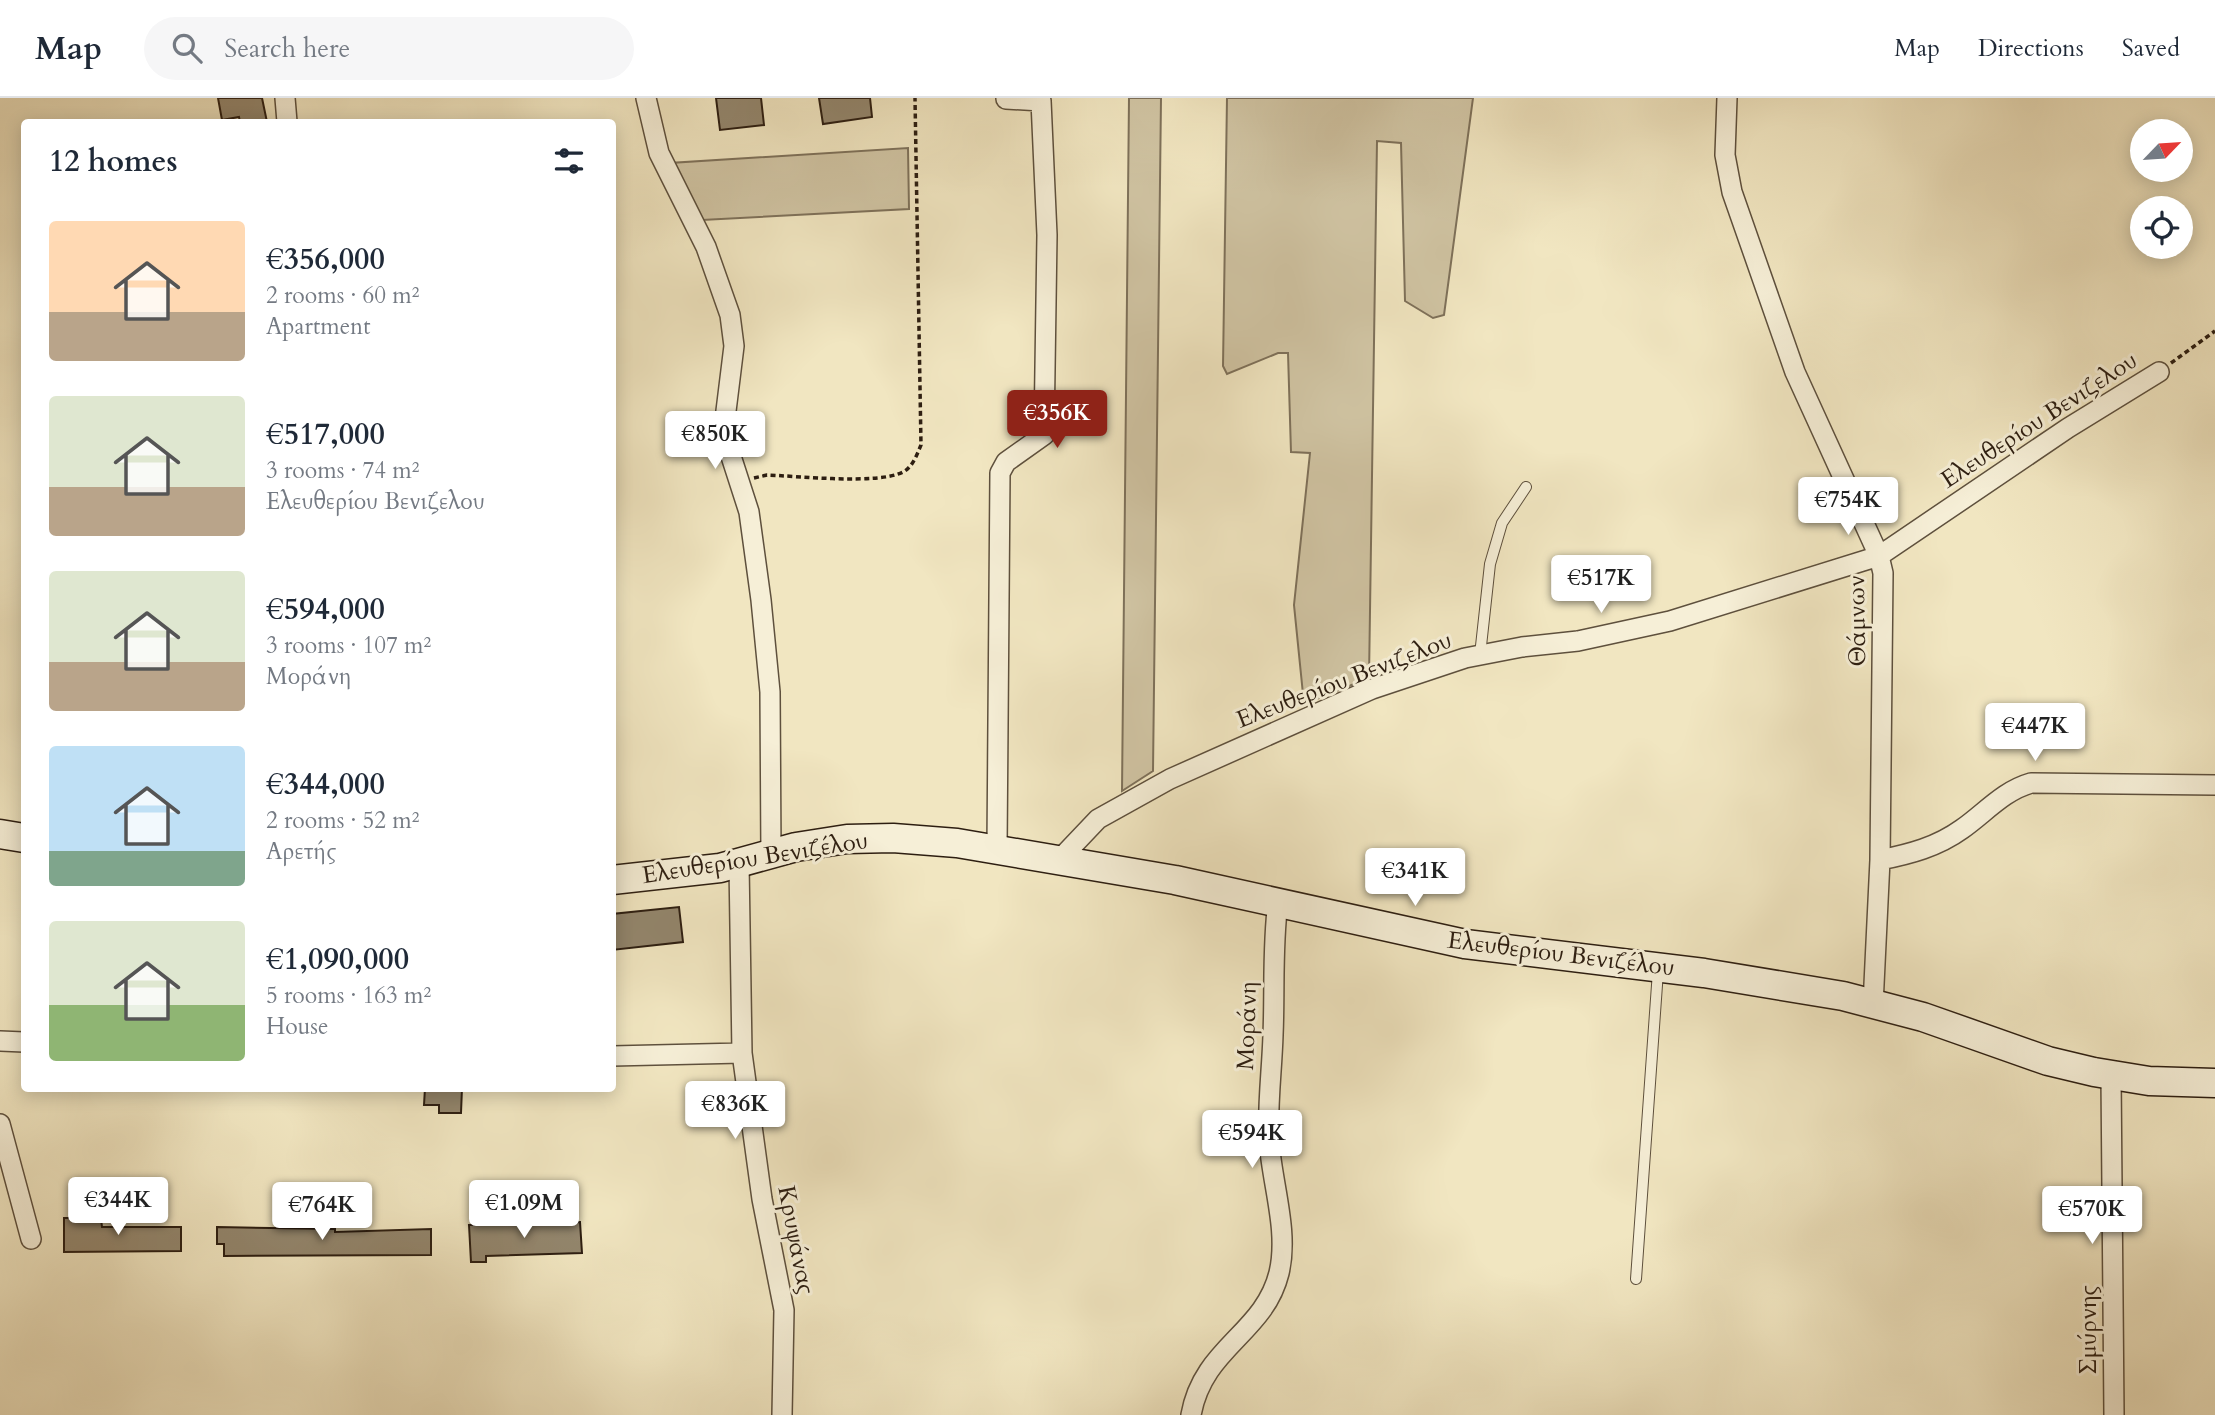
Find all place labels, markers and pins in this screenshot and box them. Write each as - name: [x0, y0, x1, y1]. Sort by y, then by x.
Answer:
- pin: €356K: [1008, 390, 1106, 450]
- pin: €850K: [666, 412, 764, 471]
- pin: €754K: [1799, 478, 1897, 537]
- pin: €517K: [1552, 556, 1650, 615]
- pin: €447K: [1986, 704, 2084, 763]
- pin: €341K: [1366, 848, 1464, 908]
- pin: €836K: [686, 1082, 784, 1141]
- pin: €594K: [1203, 1110, 1301, 1170]
- pin: €344K: [69, 1178, 167, 1237]
- pin: €1.09M: [467, 1180, 581, 1240]
- pin: €764K: [273, 1182, 371, 1242]
- pin: €570K: [2043, 1186, 2141, 1246]

